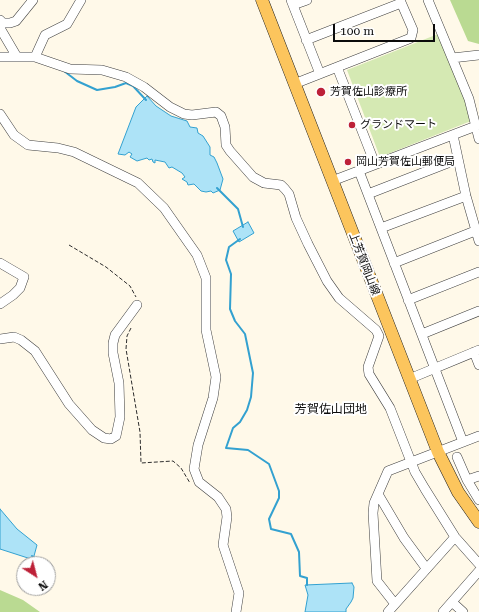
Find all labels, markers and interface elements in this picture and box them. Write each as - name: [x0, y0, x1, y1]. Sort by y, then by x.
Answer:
- scale bar: [335, 16, 437, 42]
- text: 100 m: [340, 24, 374, 38]
- place label: 芳賀佐山診療所: [330, 85, 407, 99]
- marker: 芳賀佐山診療所: [315, 86, 327, 98]
- place label: グランドマート: [360, 118, 437, 132]
- marker: グランドマート: [347, 120, 357, 130]
- place label: 岡山芳賀佐山郵便局: [356, 155, 455, 169]
- marker: 岡山芳賀佐山郵便局: [343, 157, 353, 167]
- street label: 上芳賀岡山線: [346, 231, 382, 297]
- district label: 芳賀佐山団地: [295, 402, 367, 416]
- north arrow: [16, 556, 56, 596]
- text: N: [36, 578, 50, 593]

